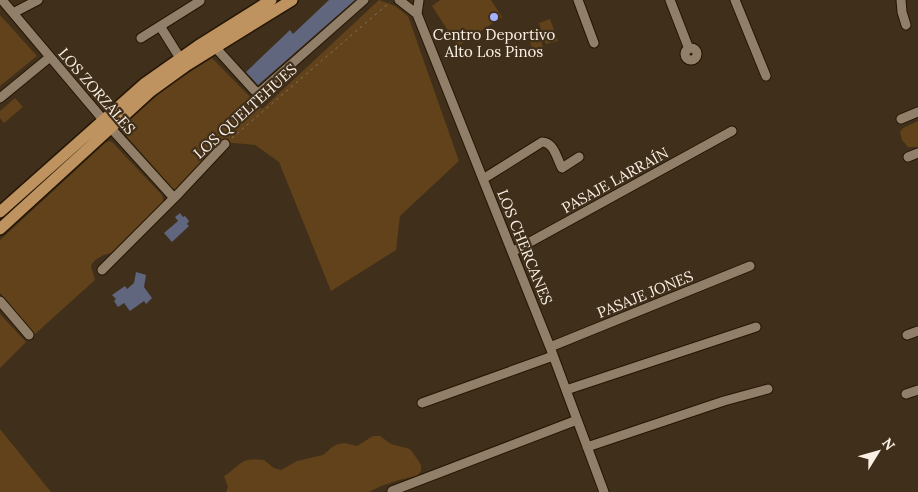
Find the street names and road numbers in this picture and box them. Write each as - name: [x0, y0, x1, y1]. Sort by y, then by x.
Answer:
- street label: LOS ZORZALES: [54, 44, 140, 138]
- street label: LOS QUELTEHUES: [189, 60, 301, 162]
- street label: PASAJE LARRAÍN: [558, 143, 672, 217]
- street label: LOS CHERCANES: [493, 187, 557, 307]
- street label: PASAJE JONES: [594, 266, 696, 322]

